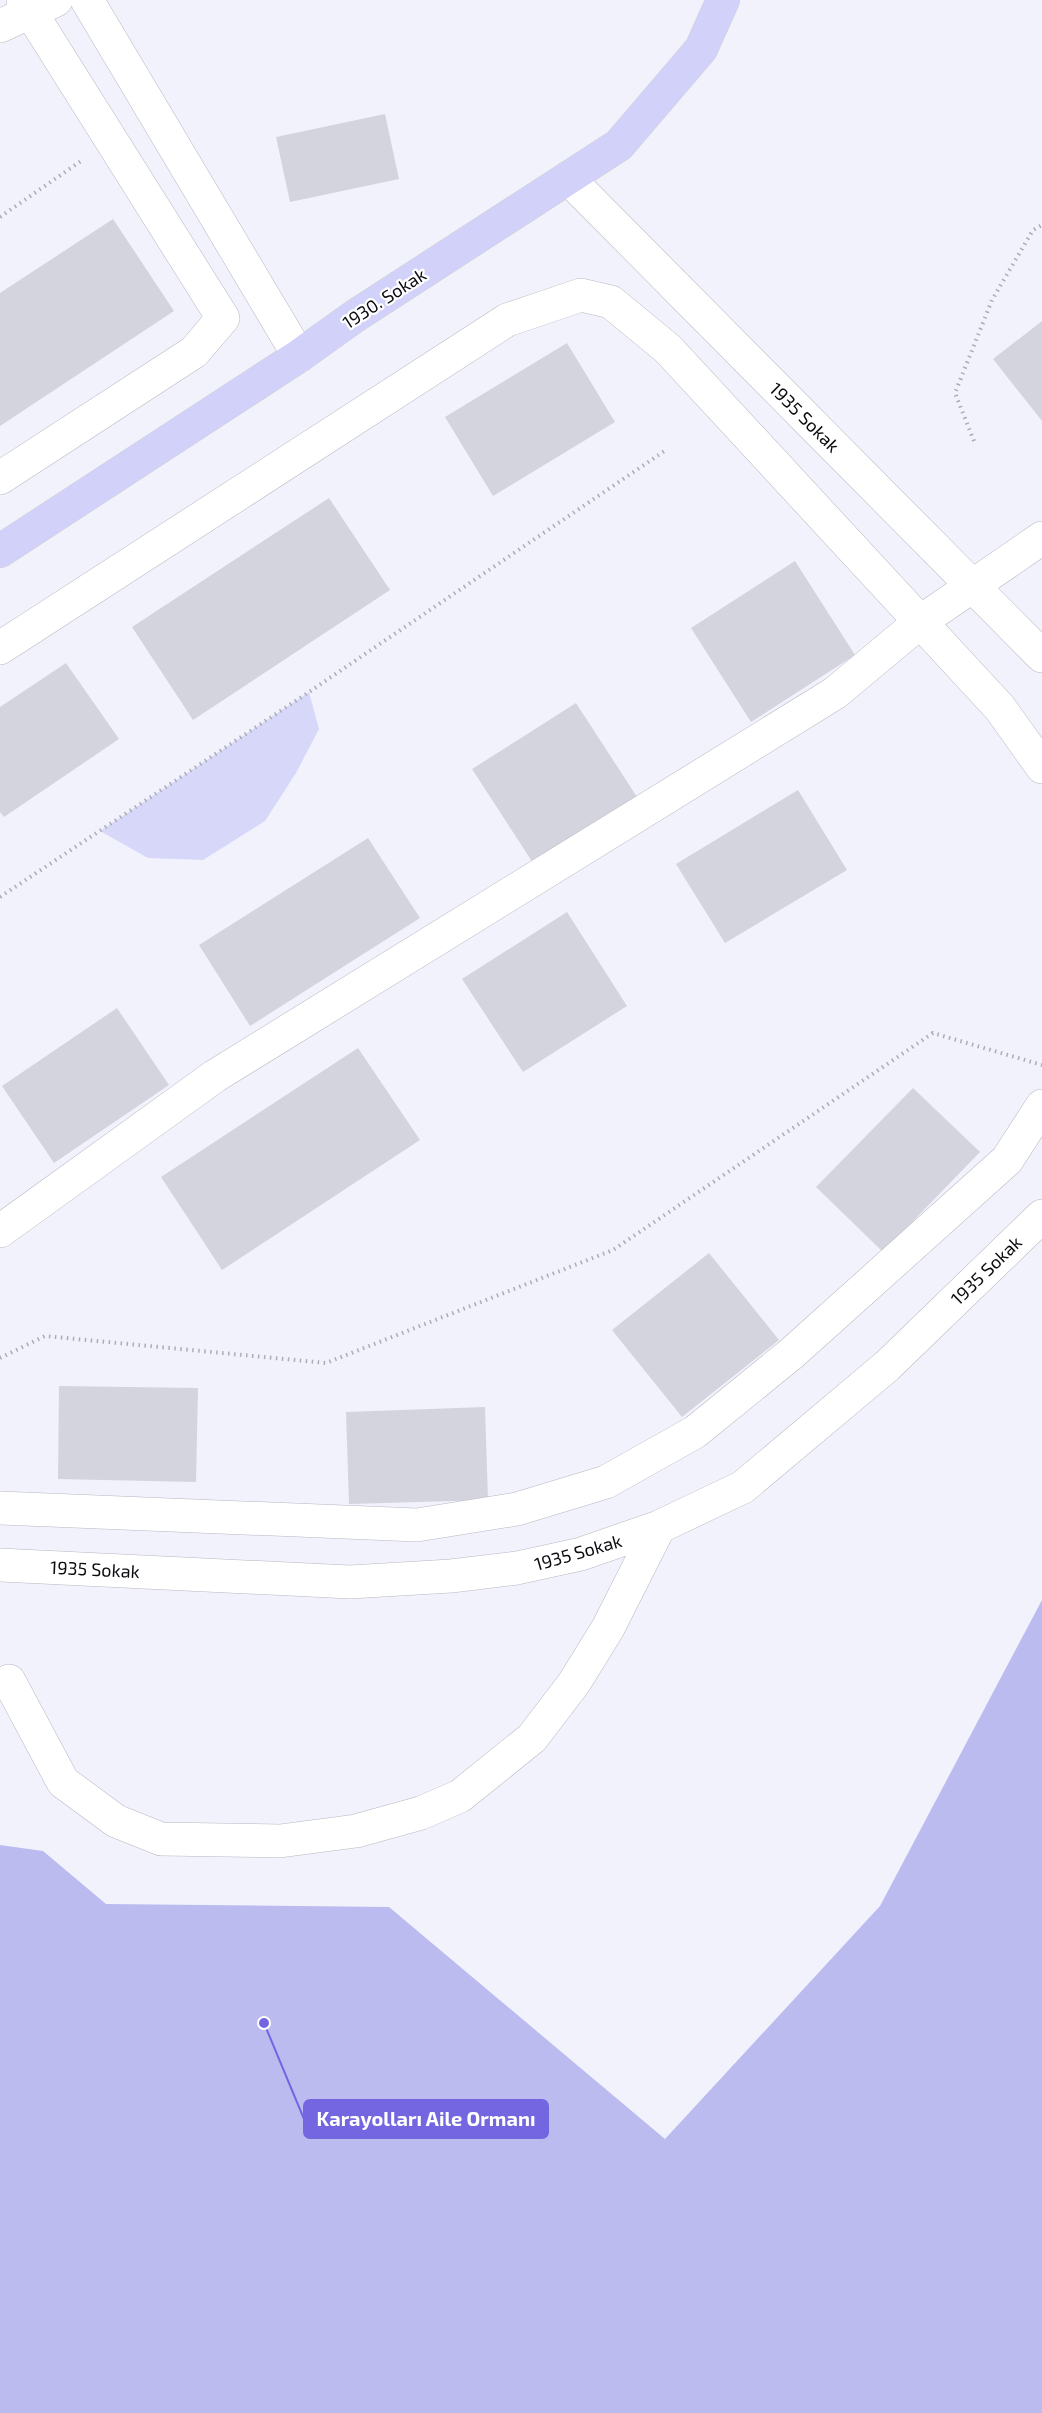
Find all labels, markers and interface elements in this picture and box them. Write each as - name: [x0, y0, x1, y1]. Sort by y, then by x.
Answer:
- street label: 1930. Sokak: [338, 263, 430, 333]
- street label: 1935 Sokak: [766, 378, 844, 456]
- street label: 1935 Sokak: [946, 1231, 1026, 1309]
- street label: 1935 Sokak: [532, 1529, 624, 1575]
- street label: 1935 Sokak: [50, 1556, 140, 1582]
- callout: Karayolları Aile Ormanı: [304, 2100, 548, 2138]
- text: Karayolları Aile Ormanı: [317, 2106, 535, 2131]

